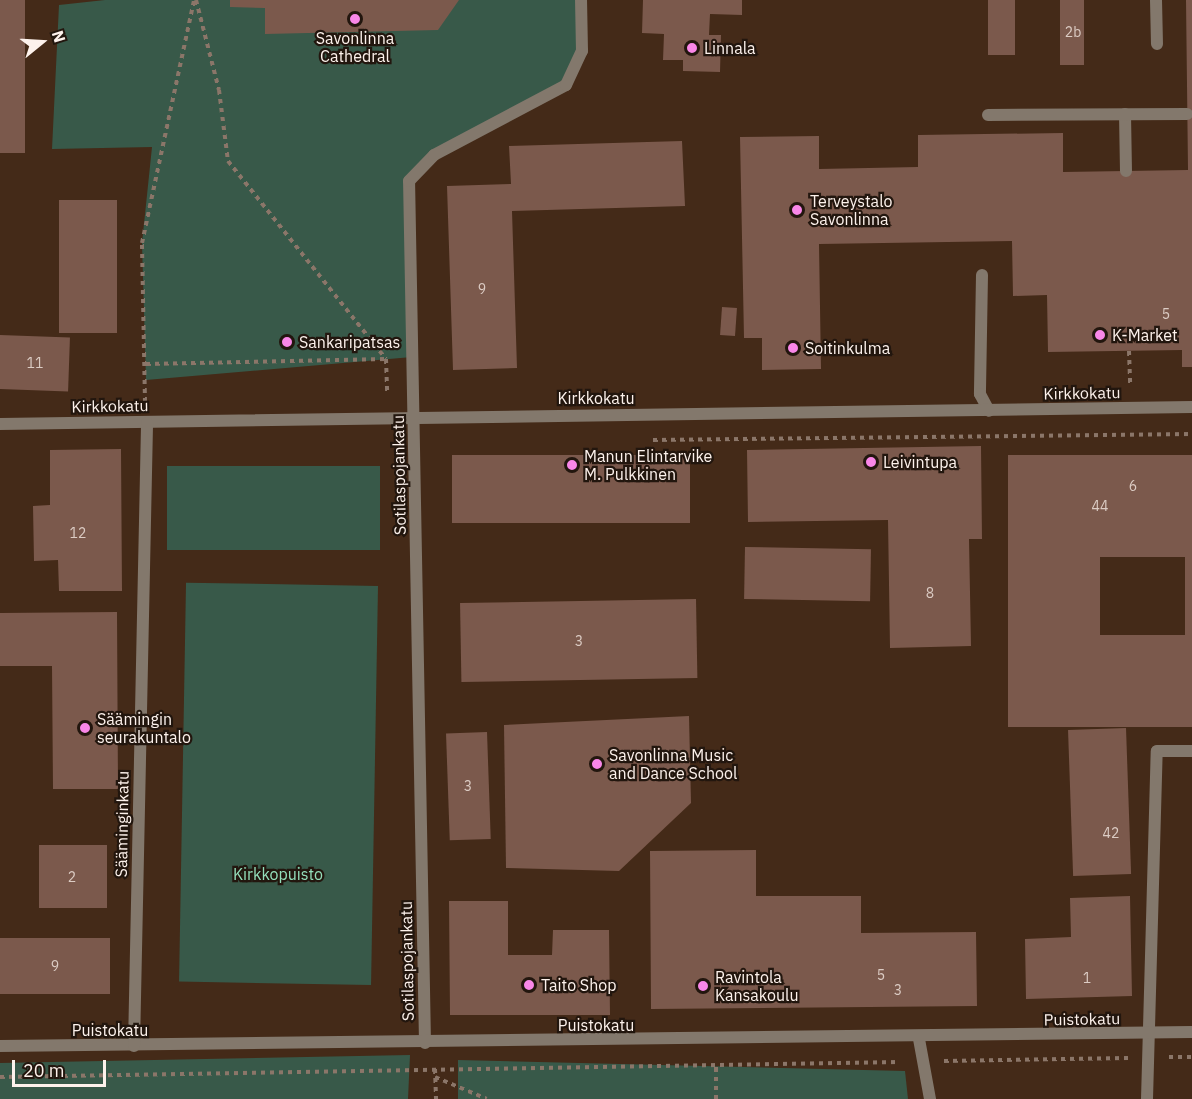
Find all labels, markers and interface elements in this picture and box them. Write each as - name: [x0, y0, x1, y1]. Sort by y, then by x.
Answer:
- north arrow: [12, 12, 72, 72]
- marker: Savonlinna Cathedral: [348, 12, 362, 26]
- house number: 2b: [1065, 24, 1081, 40]
- text: N: [48, 28, 70, 45]
- place label: Savonlinna Cathedral: [316, 28, 394, 66]
- place label: Linnala: [704, 38, 756, 58]
- marker: Linnala: [685, 41, 699, 55]
- place label: Terveystalo Savonlinna: [810, 191, 892, 229]
- marker: Terveystalo Savonlinna: [788, 201, 806, 219]
- house number: 9: [478, 281, 486, 297]
- house number: 5: [1162, 306, 1170, 322]
- place label: K-Market: [1112, 325, 1178, 345]
- marker: K-Market: [1093, 328, 1107, 342]
- place label: Sankaripatsas: [299, 332, 400, 352]
- marker: Sankaripatsas: [280, 335, 294, 349]
- place label: Soitinkulma: [805, 338, 890, 358]
- marker: Soitinkulma: [786, 341, 800, 355]
- house number: 11: [27, 355, 43, 371]
- street label: Kirkkokatu: [1043, 383, 1121, 403]
- street label: Kirkkokatu: [557, 388, 635, 408]
- street label: Kirkkokatu: [71, 396, 149, 416]
- street label: Sotilaspojankatu: [388, 415, 410, 535]
- place label: Manun Elintarvike M. Pulkkinen: [584, 446, 712, 484]
- place label: Leivintupa: [883, 452, 957, 472]
- marker: Leivintupa: [864, 455, 878, 469]
- marker: Manun Elintarvike M. Pulkkinen: [565, 458, 579, 472]
- house number: 6: [1129, 478, 1137, 494]
- house number: 44: [1092, 498, 1108, 514]
- house number: 12: [70, 525, 86, 541]
- house number: 8: [926, 585, 934, 601]
- house number: 3: [575, 633, 583, 649]
- place label: Säämingin seurakuntalo: [97, 709, 191, 747]
- marker: Säämingin seurakuntalo: [78, 721, 92, 735]
- place label: Savonlinna Music and Dance School: [609, 745, 737, 783]
- marker: Savonlinna Music and Dance School: [590, 757, 604, 771]
- street label: Sääminginkatu: [111, 771, 133, 877]
- house number: 3: [464, 778, 472, 794]
- house number: 42: [1103, 825, 1119, 841]
- park label: Kirkkopuisto: [233, 864, 323, 884]
- house number: 2: [68, 869, 76, 885]
- street label: Sotilaspojankatu: [396, 901, 418, 1021]
- house number: 9: [51, 958, 59, 974]
- place label: Ravintola Kansakoulu: [715, 967, 799, 1005]
- house number: 5: [877, 967, 885, 983]
- house number: 1: [1083, 970, 1091, 986]
- place label: Taito Shop: [541, 975, 616, 995]
- marker: Taito Shop: [522, 978, 536, 992]
- marker: Ravintola Kansakoulu: [696, 979, 710, 993]
- house number: 3: [894, 982, 902, 998]
- street label: Puistokatu: [1044, 1009, 1120, 1029]
- street label: Puistokatu: [558, 1015, 634, 1035]
- street label: Puistokatu: [72, 1020, 148, 1040]
- scale bar: [15, 1048, 110, 1086]
- text: 20 m: [23, 1059, 65, 1082]

